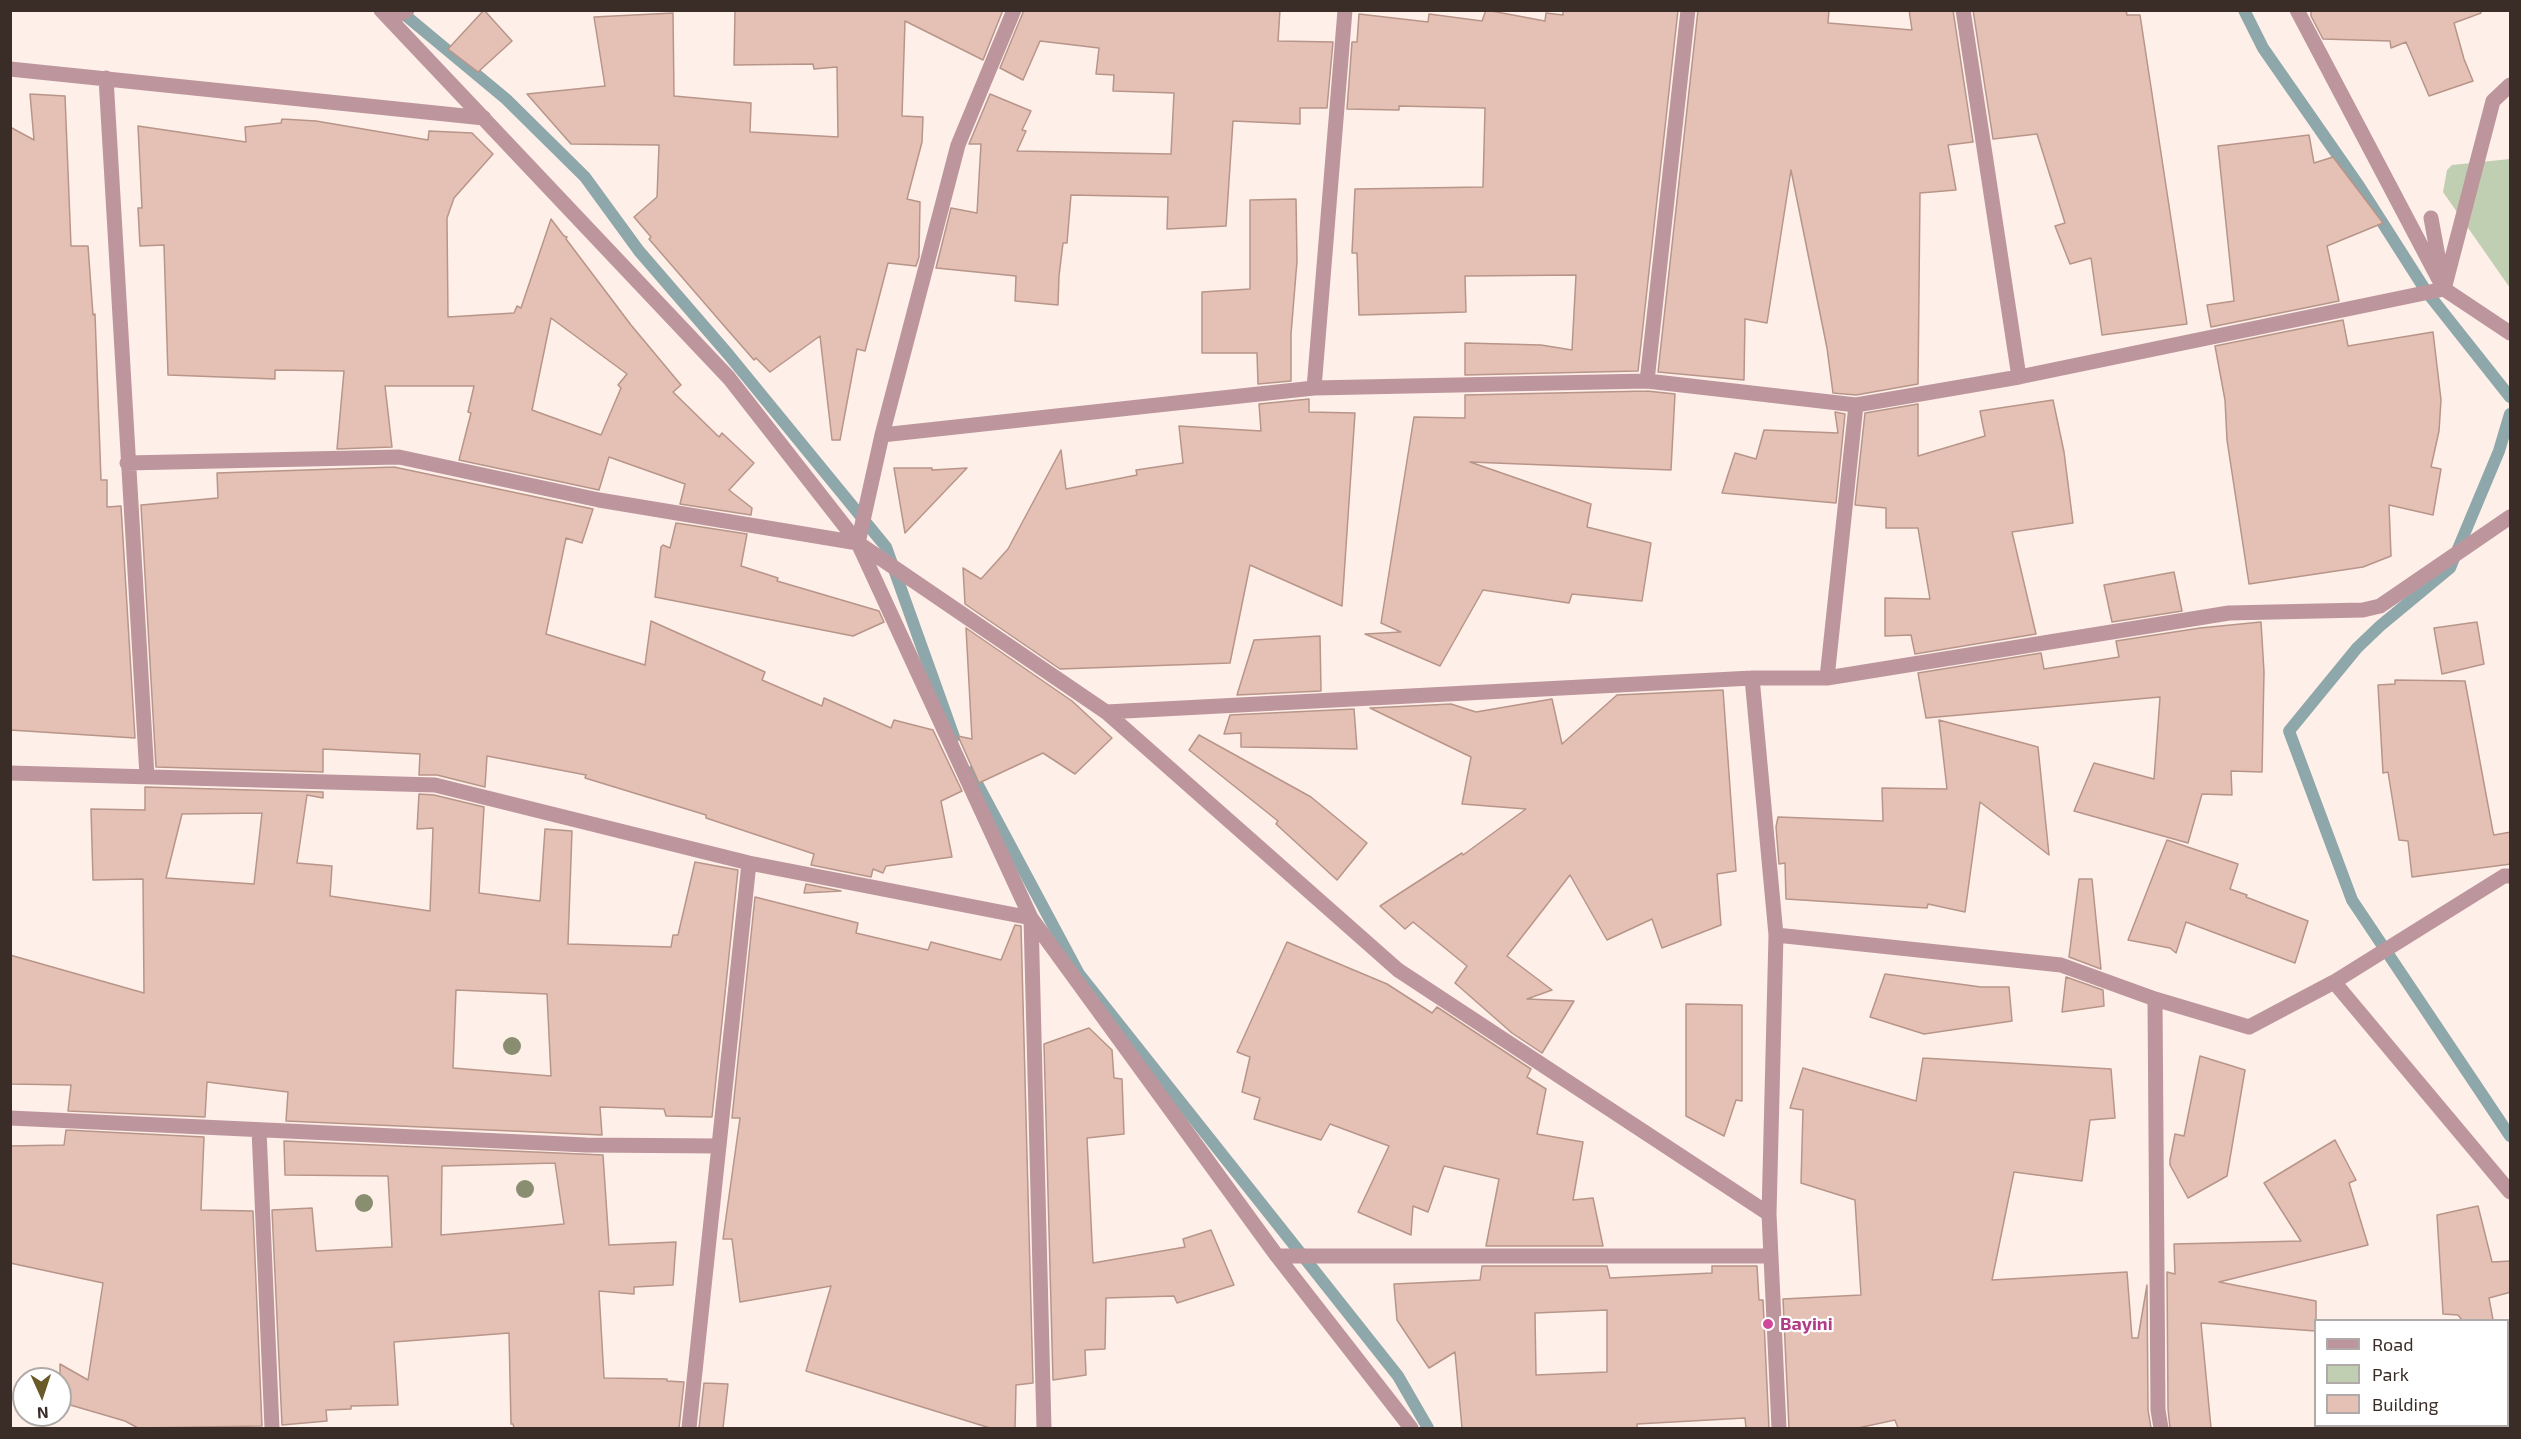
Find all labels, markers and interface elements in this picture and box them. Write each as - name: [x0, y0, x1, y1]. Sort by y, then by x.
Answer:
- place label: Bayini: [1780, 1313, 1833, 1335]
- marker: Bayini: [1761, 1317, 1775, 1331]
- legend: [2314, 1319, 2509, 1427]
- text: Road: [2372, 1333, 2413, 1355]
- text: Park: [2372, 1363, 2409, 1385]
- north arrow: [12, 1367, 72, 1427]
- text: Building: [2372, 1393, 2439, 1415]
- text: N: [37, 1404, 49, 1423]

